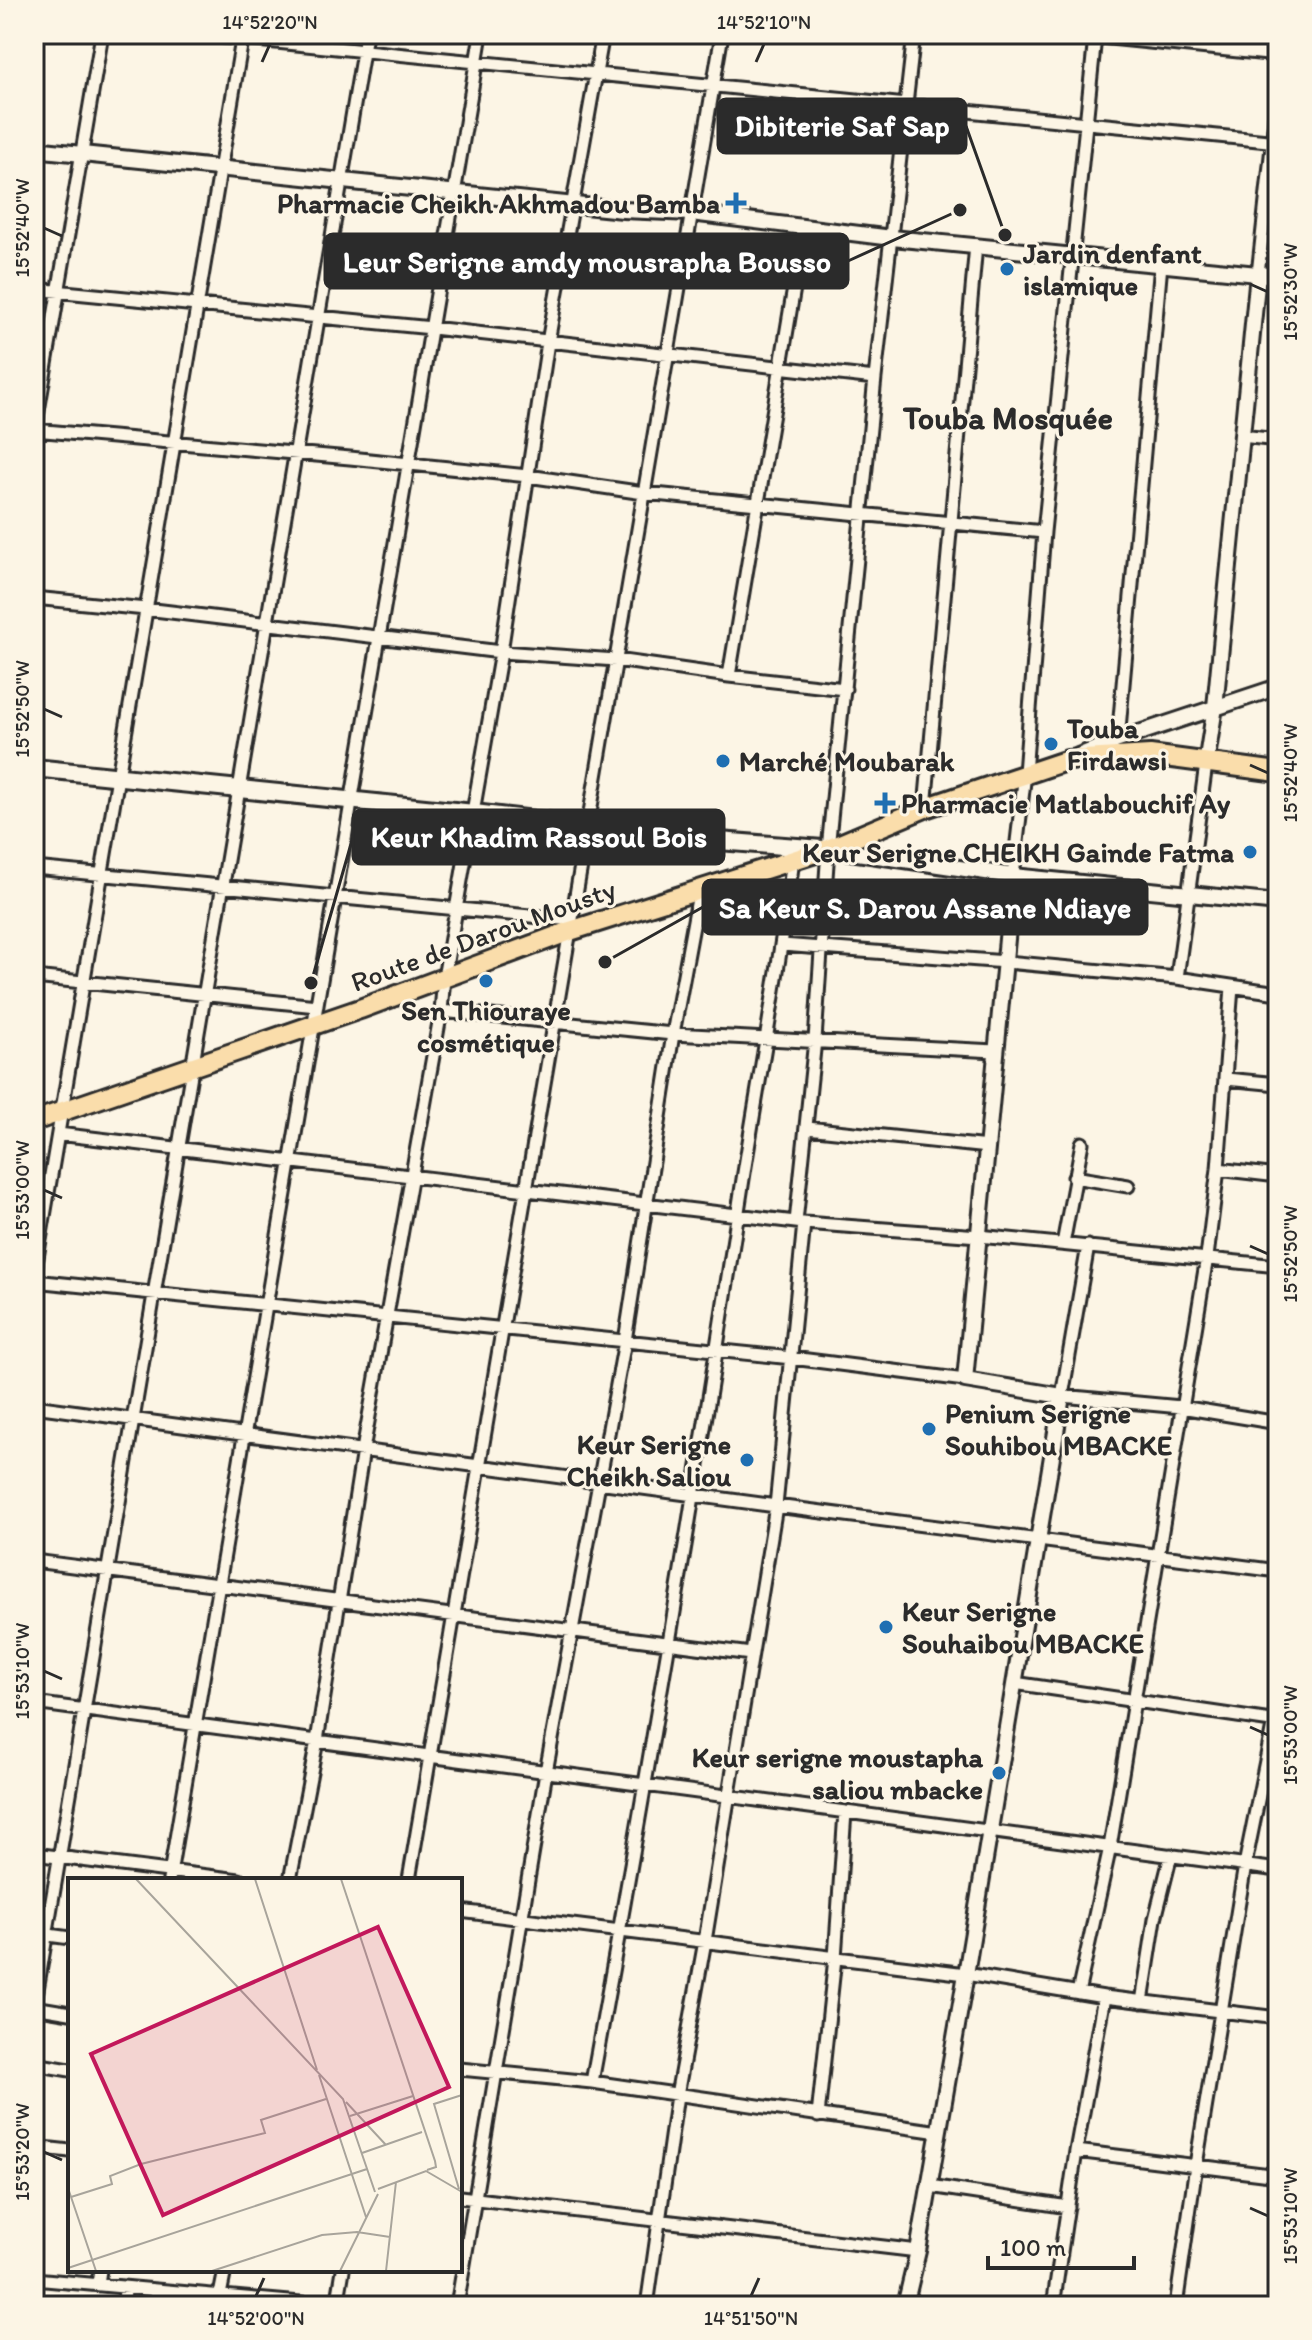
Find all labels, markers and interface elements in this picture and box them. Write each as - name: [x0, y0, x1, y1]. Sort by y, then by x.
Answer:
- text: 14°52'20"N: [222, 10, 318, 34]
- text: 14°52'10"N: [717, 10, 811, 34]
- callout: Dibiterie Saf Sap: [718, 99, 966, 153]
- text: Dibiterie Saf Sap: [735, 107, 950, 144]
- text: 15°52'40"W: [10, 178, 34, 278]
- place label: Pharmacie Cheikh Akhmadou Bamba: [277, 186, 720, 220]
- marker: Pharmacie Cheikh Akhmadou Bamba: [727, 194, 745, 212]
- callout: Leur Serigne amdy mousrapha Bousso: [325, 234, 848, 288]
- place label: Jardin denfant islamique: [1022, 236, 1202, 302]
- text: Leur Serigne amdy mousrapha Bousso: [343, 243, 831, 280]
- text: 15°52'30"W: [1278, 243, 1302, 341]
- marker: Jardin denfant islamique: [998, 260, 1016, 278]
- district label: Touba Mosquée: [902, 399, 1113, 437]
- text: 15°52'50"W: [10, 660, 34, 758]
- place label: Touba Firdawsi: [1066, 711, 1167, 777]
- text: 15°52'40"W: [1278, 723, 1302, 823]
- marker: Touba Firdawsi: [1042, 735, 1060, 753]
- place label: Marché Moubarak: [739, 744, 955, 778]
- marker: Marché Moubarak: [714, 752, 732, 770]
- place label: Pharmacie Matlabouchif Ay: [901, 786, 1231, 820]
- marker: Pharmacie Matlabouchif Ay: [876, 794, 894, 812]
- callout: Keur Khadim Rassoul Bois: [353, 810, 724, 864]
- text: Keur Khadim Rassoul Bois: [371, 818, 707, 855]
- place label: Keur Serigne CHEIKH Gainde Fatma: [802, 835, 1234, 869]
- marker: Keur Serigne CHEIKH Gainde Fatma: [1241, 843, 1259, 861]
- street label: Route de Darou Mousty: [346, 871, 620, 999]
- callout: Sa Keur S. Darou Assane Ndiaye: [703, 880, 1147, 934]
- text: Sa Keur S. Darou Assane Ndiaye: [719, 889, 1131, 926]
- marker: Sen Thiouraye cosmétique: [477, 972, 495, 990]
- place label: Sen Thiouraye cosmétique: [401, 993, 571, 1059]
- text: 15°53'00"W: [10, 1140, 34, 1240]
- text: 15°52'50"W: [1278, 1205, 1302, 1303]
- place label: Penium Serigne Souhibou MBACKE: [945, 1396, 1173, 1462]
- marker: Penium Serigne Souhibou MBACKE: [920, 1420, 938, 1438]
- place label: Keur Serigne Cheikh Saliou: [567, 1427, 731, 1493]
- marker: Keur Serigne Cheikh Saliou: [738, 1451, 756, 1469]
- place label: Keur Serigne Souhaibou MBACKE: [902, 1594, 1144, 1660]
- marker: Keur Serigne Souhaibou MBACKE: [877, 1618, 895, 1636]
- text: 15°53'10"W: [10, 1623, 34, 1719]
- text: 15°53'00"W: [1278, 1685, 1302, 1785]
- place label: Keur serigne moustapha saliou mbacke: [692, 1740, 983, 1806]
- marker: Keur serigne moustapha saliou mbacke: [990, 1764, 1008, 1782]
- inset map: [68, 1878, 462, 2272]
- text: 15°53'20"W: [10, 2103, 34, 2201]
- text: 15°53'10"W: [1278, 2168, 1302, 2264]
- scale bar: [988, 2220, 1134, 2270]
- text: 100 m: [1000, 2233, 1066, 2262]
- text: 14°52'00"N: [207, 2306, 305, 2330]
- text: 14°51'50"N: [704, 2306, 798, 2330]

